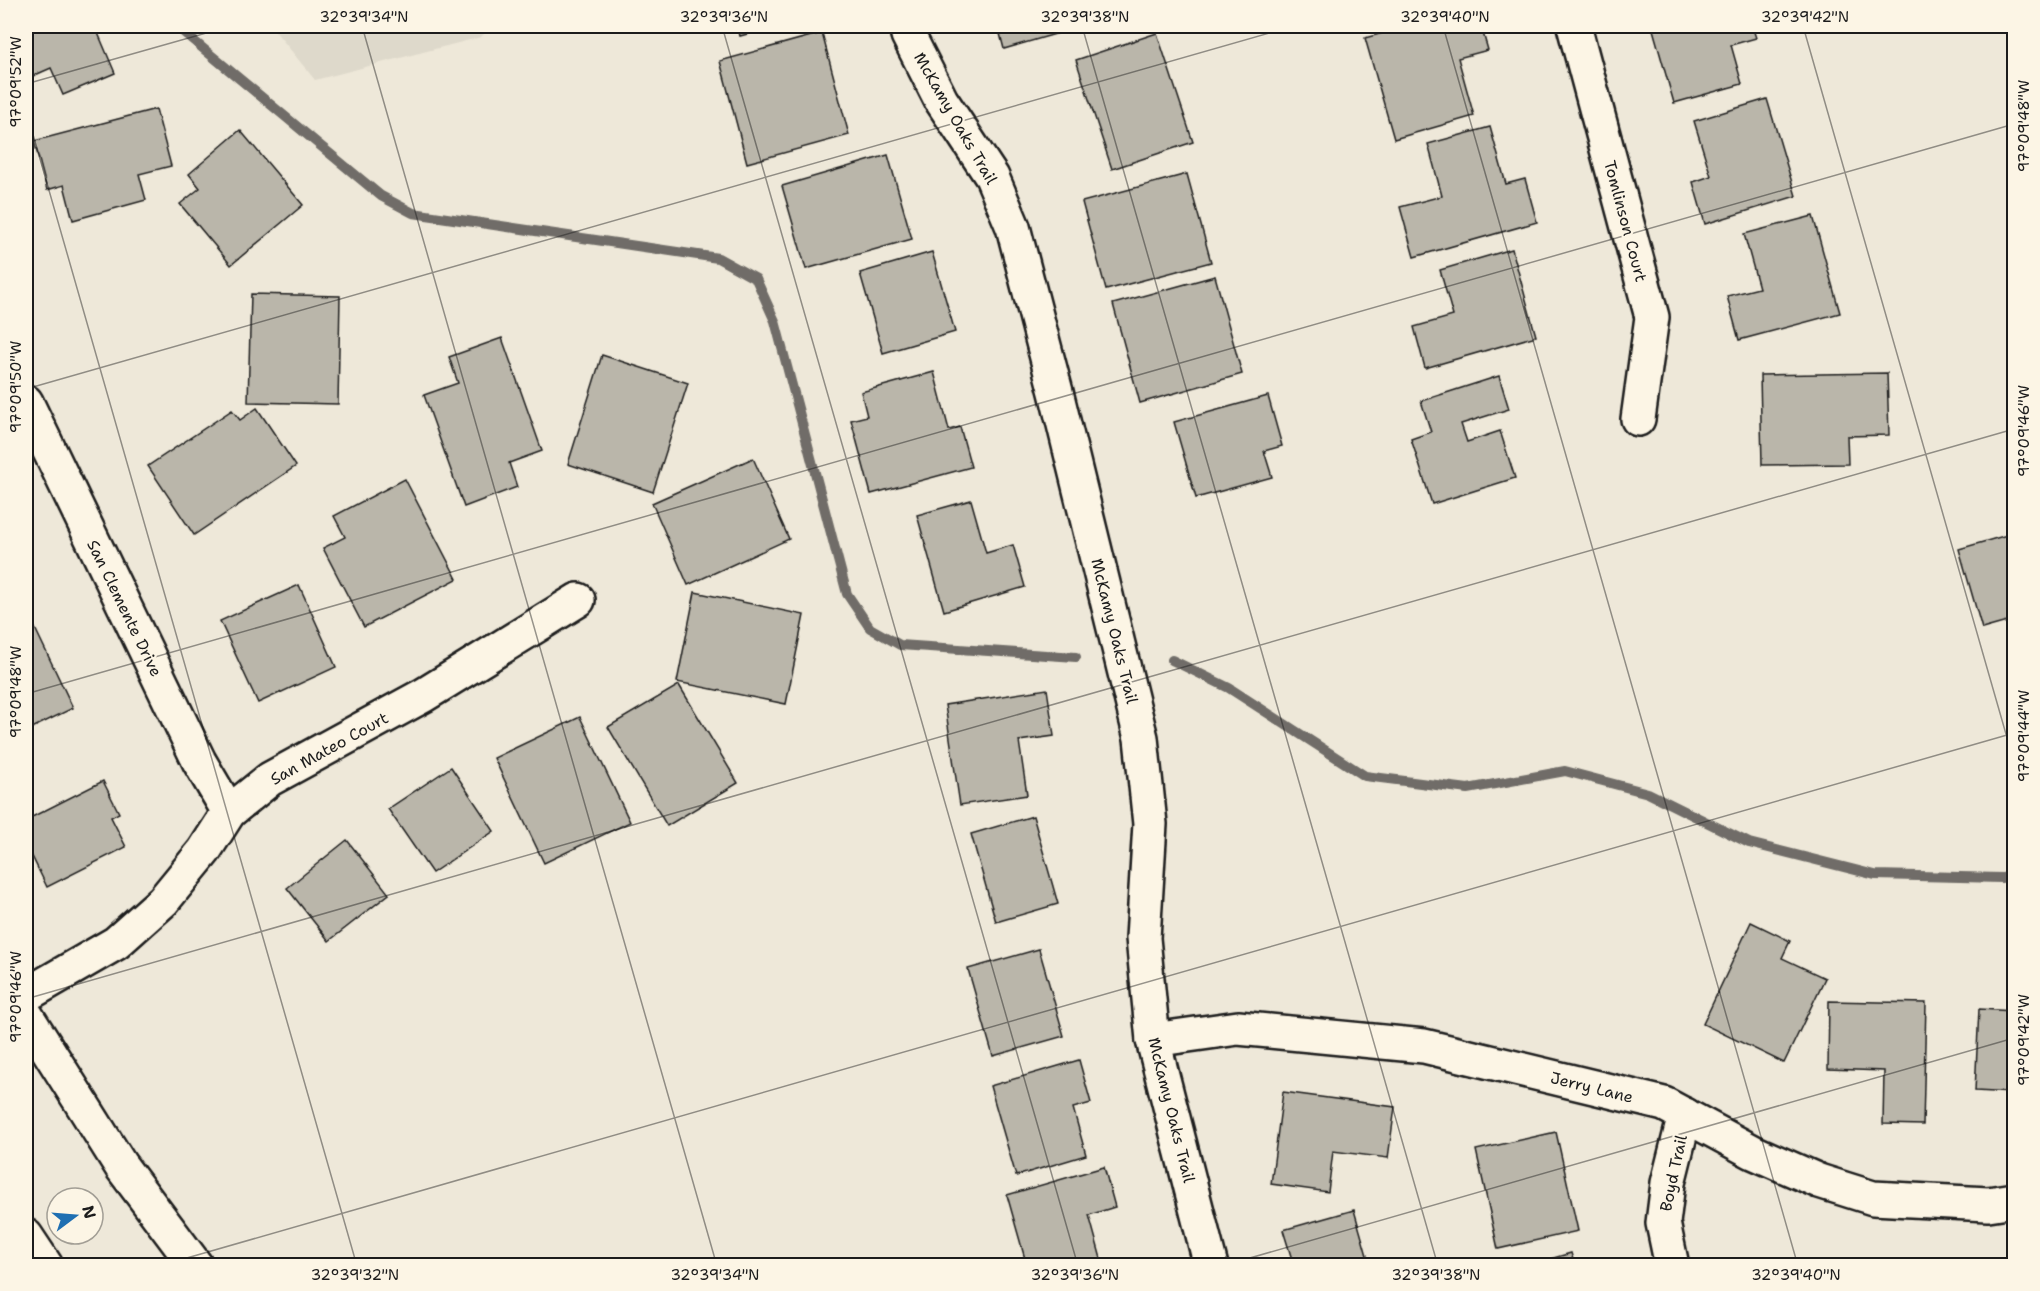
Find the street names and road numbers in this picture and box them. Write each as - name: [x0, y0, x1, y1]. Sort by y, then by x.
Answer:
- street label: McKamy Oaks Trail: [909, 48, 1002, 188]
- street label: Tomlinson Court: [1599, 158, 1652, 284]
- street label: San Clemente Drive: [82, 536, 167, 680]
- street label: McKamy Oaks Trail: [1086, 556, 1143, 706]
- street label: San Mateo Court: [266, 707, 392, 790]
- street label: McKamy Oaks Trail: [1143, 1035, 1200, 1185]
- street label: Jerry Lane: [1548, 1067, 1635, 1108]
- street label: Boyd Trail: [1655, 1133, 1692, 1213]

